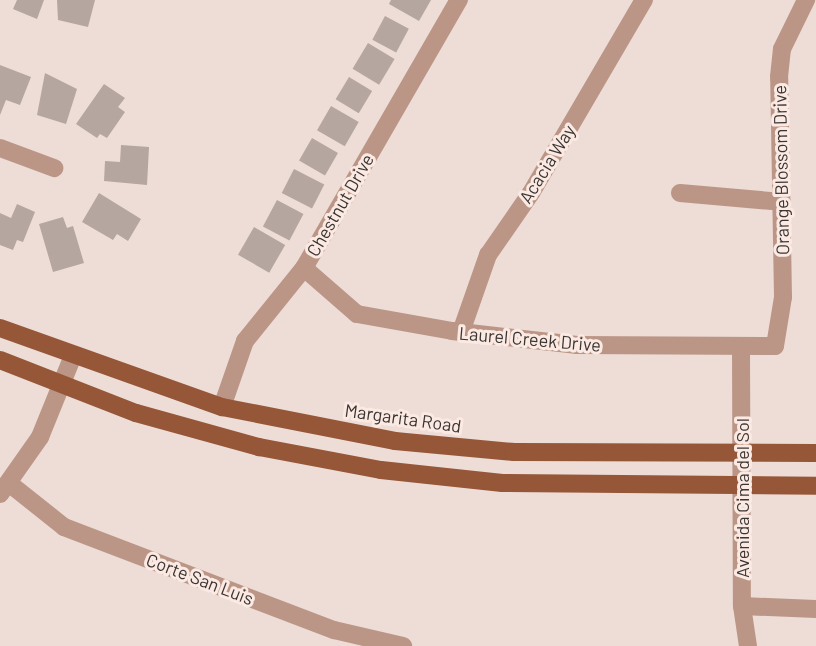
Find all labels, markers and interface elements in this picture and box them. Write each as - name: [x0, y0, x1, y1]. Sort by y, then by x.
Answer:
- street label: Orange Blossom Drive: [769, 85, 793, 255]
- street label: Acacia Way: [514, 121, 580, 207]
- street label: Chestnut Drive: [302, 150, 378, 260]
- street label: Laurel Creek Drive: [458, 322, 602, 356]
- street label: Margarita Road: [343, 399, 463, 437]
- street label: Avenida Cima del Sol: [731, 418, 753, 578]
- street label: Corte San Luis: [143, 549, 257, 609]

